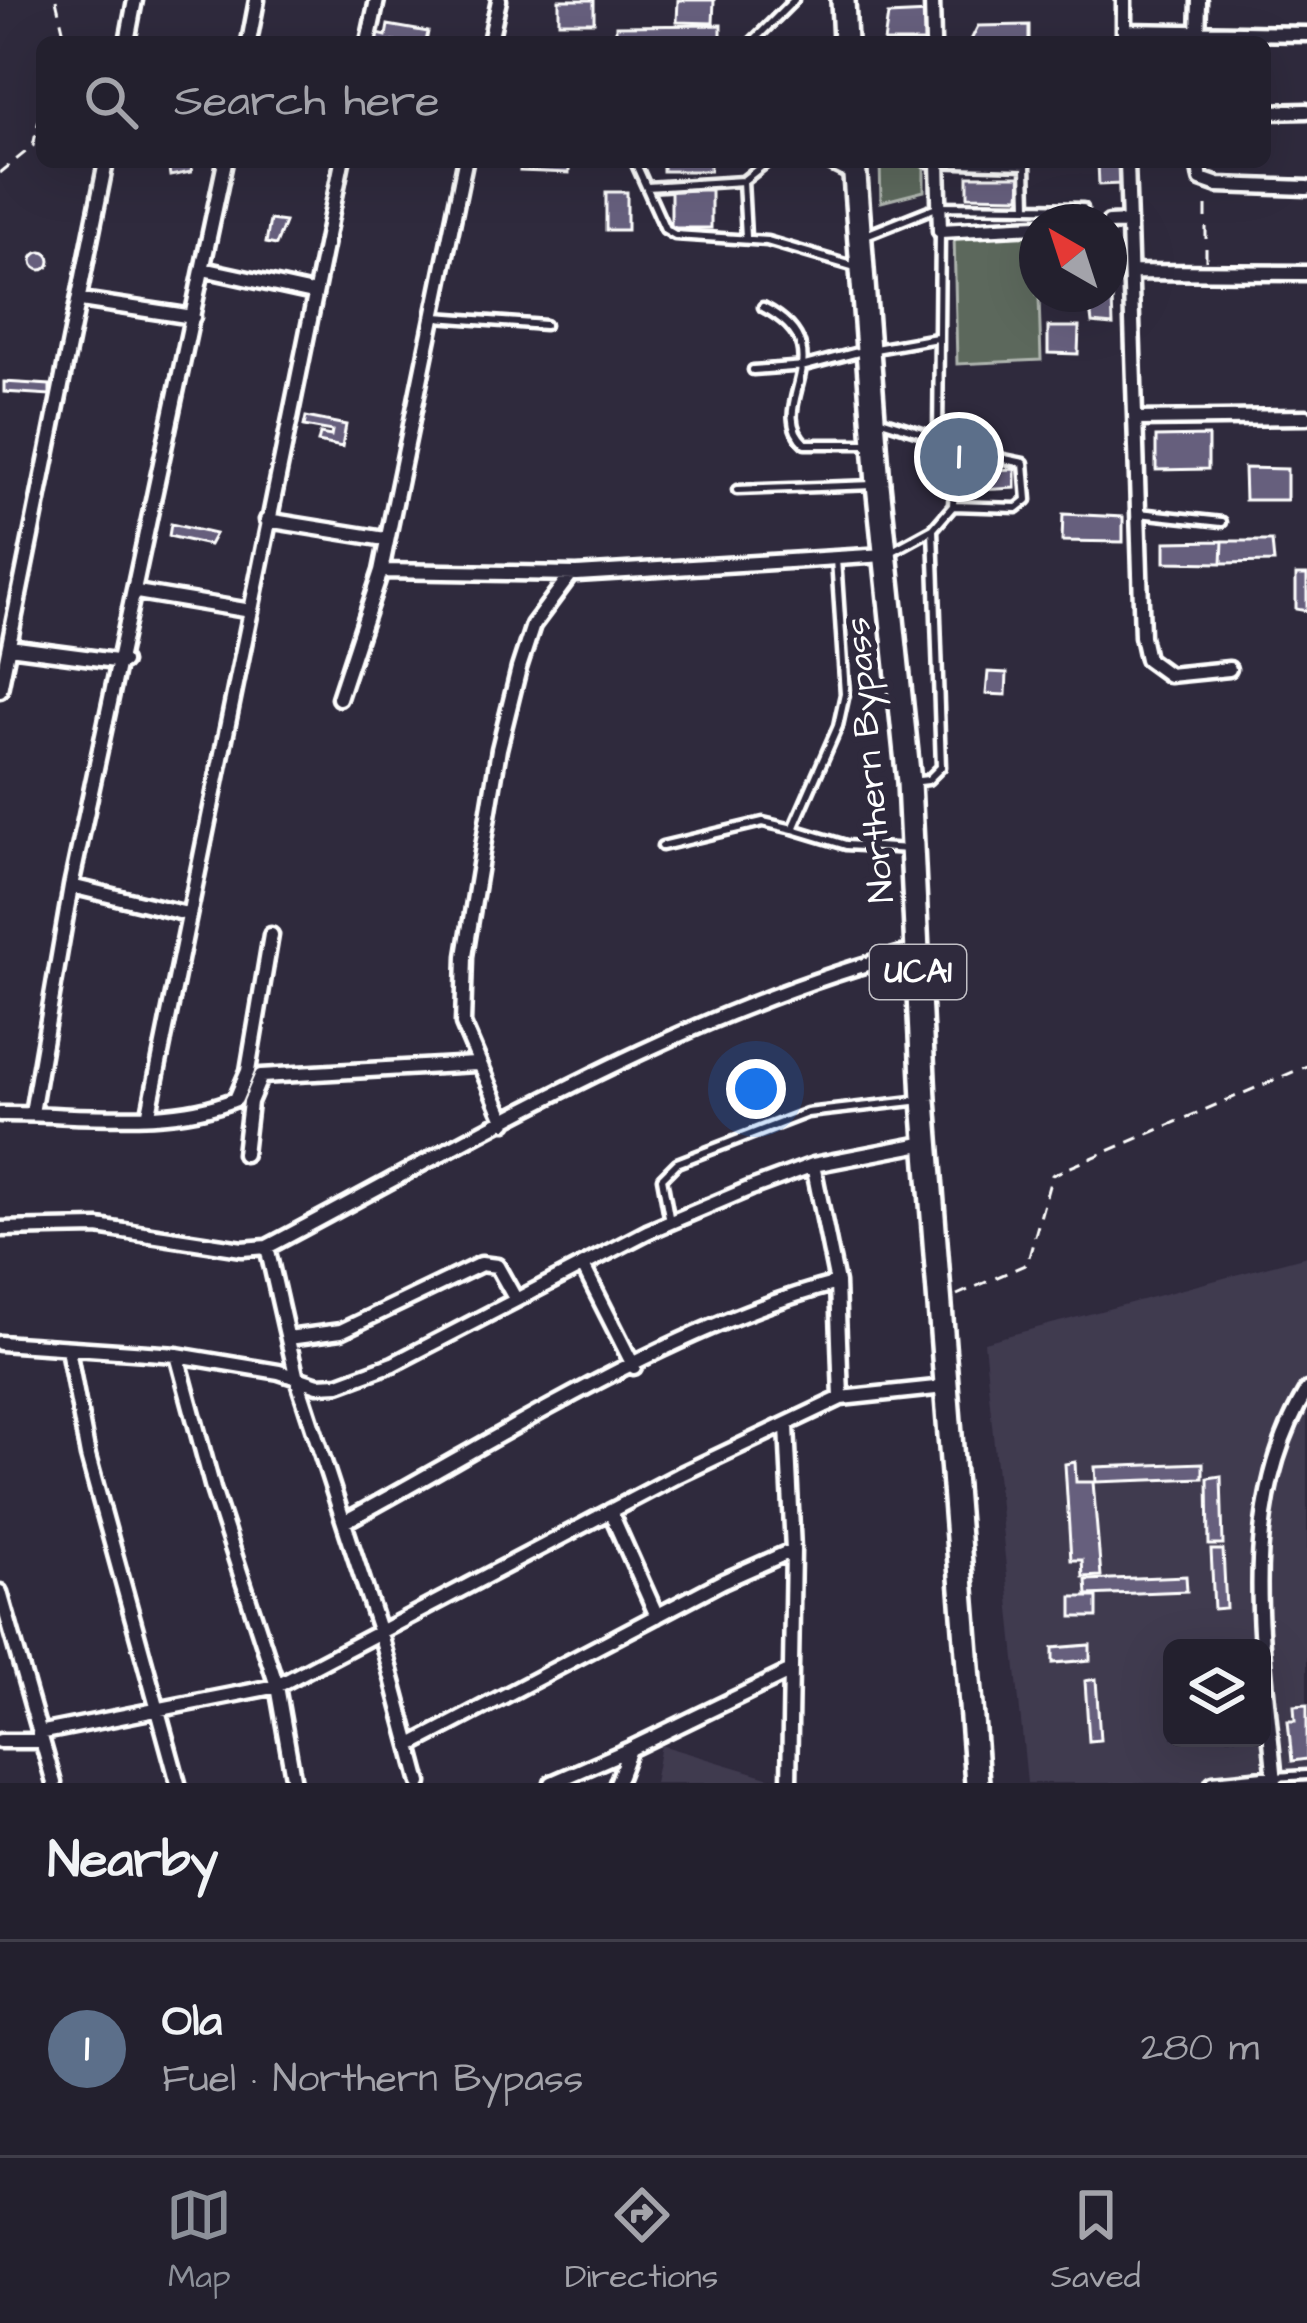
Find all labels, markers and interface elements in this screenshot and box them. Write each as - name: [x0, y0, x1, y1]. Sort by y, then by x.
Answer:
- search box: [36, 36, 1271, 168]
- icon: search: [78, 69, 144, 135]
- text: Search here: [174, 71, 440, 133]
- north arrow: [1019, 204, 1127, 312]
- pin: 1: [920, 412, 998, 502]
- street label: Northern Bypass: [832, 615, 908, 905]
- road number: UCA1: [870, 945, 966, 999]
- your location: [726, 1059, 786, 1119]
- map controls: [1163, 1639, 1271, 1747]
- button: layers: [1163, 1639, 1271, 1747]
- text: Nearby: [48, 1826, 218, 1897]
- text: Ola: [162, 1991, 222, 2053]
- text: 1: [85, 2022, 90, 2076]
- text: 280 m: [1141, 2022, 1259, 2076]
- text: Fuel · Northern Bypass: [162, 2053, 583, 2107]
- tab: Map: [166, 2182, 232, 2300]
- tab: Directions: [565, 2182, 718, 2300]
- tab: Saved: [1051, 2182, 1141, 2300]

